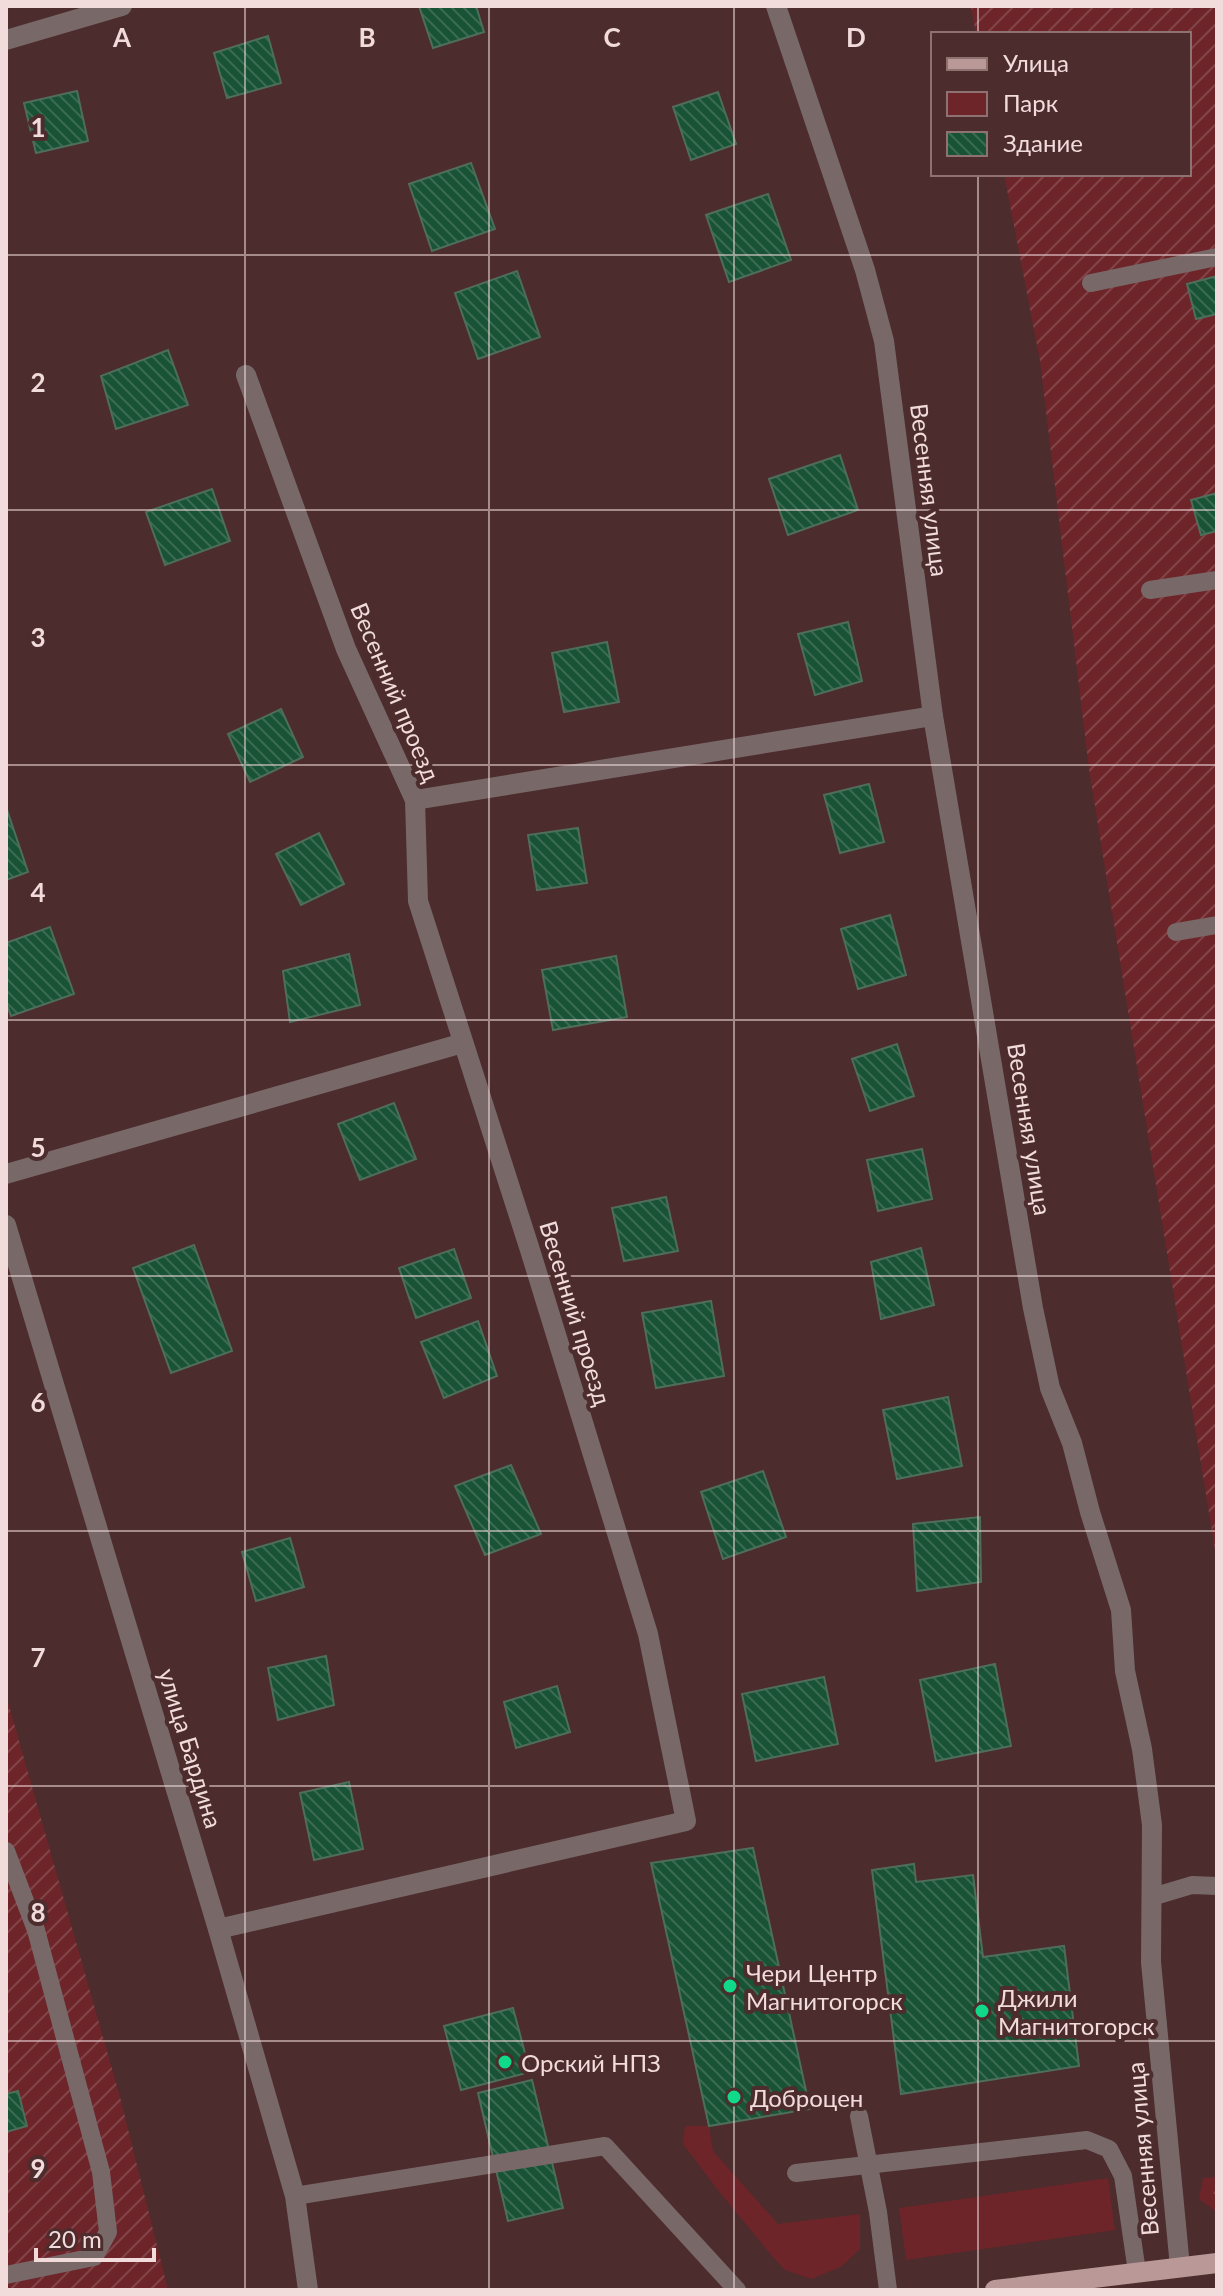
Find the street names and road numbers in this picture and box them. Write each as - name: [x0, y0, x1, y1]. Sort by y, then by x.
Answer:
- street label: Весенняя улица: [905, 402, 955, 578]
- street label: Весенний проезд: [345, 598, 447, 786]
- street label: Весенняя улица: [1002, 1041, 1058, 1217]
- street label: Весенний проезд: [534, 1217, 618, 1409]
- street label: улица Бардина: [153, 1665, 229, 1831]
- street label: Весенняя улица: [1120, 2061, 1164, 2237]

